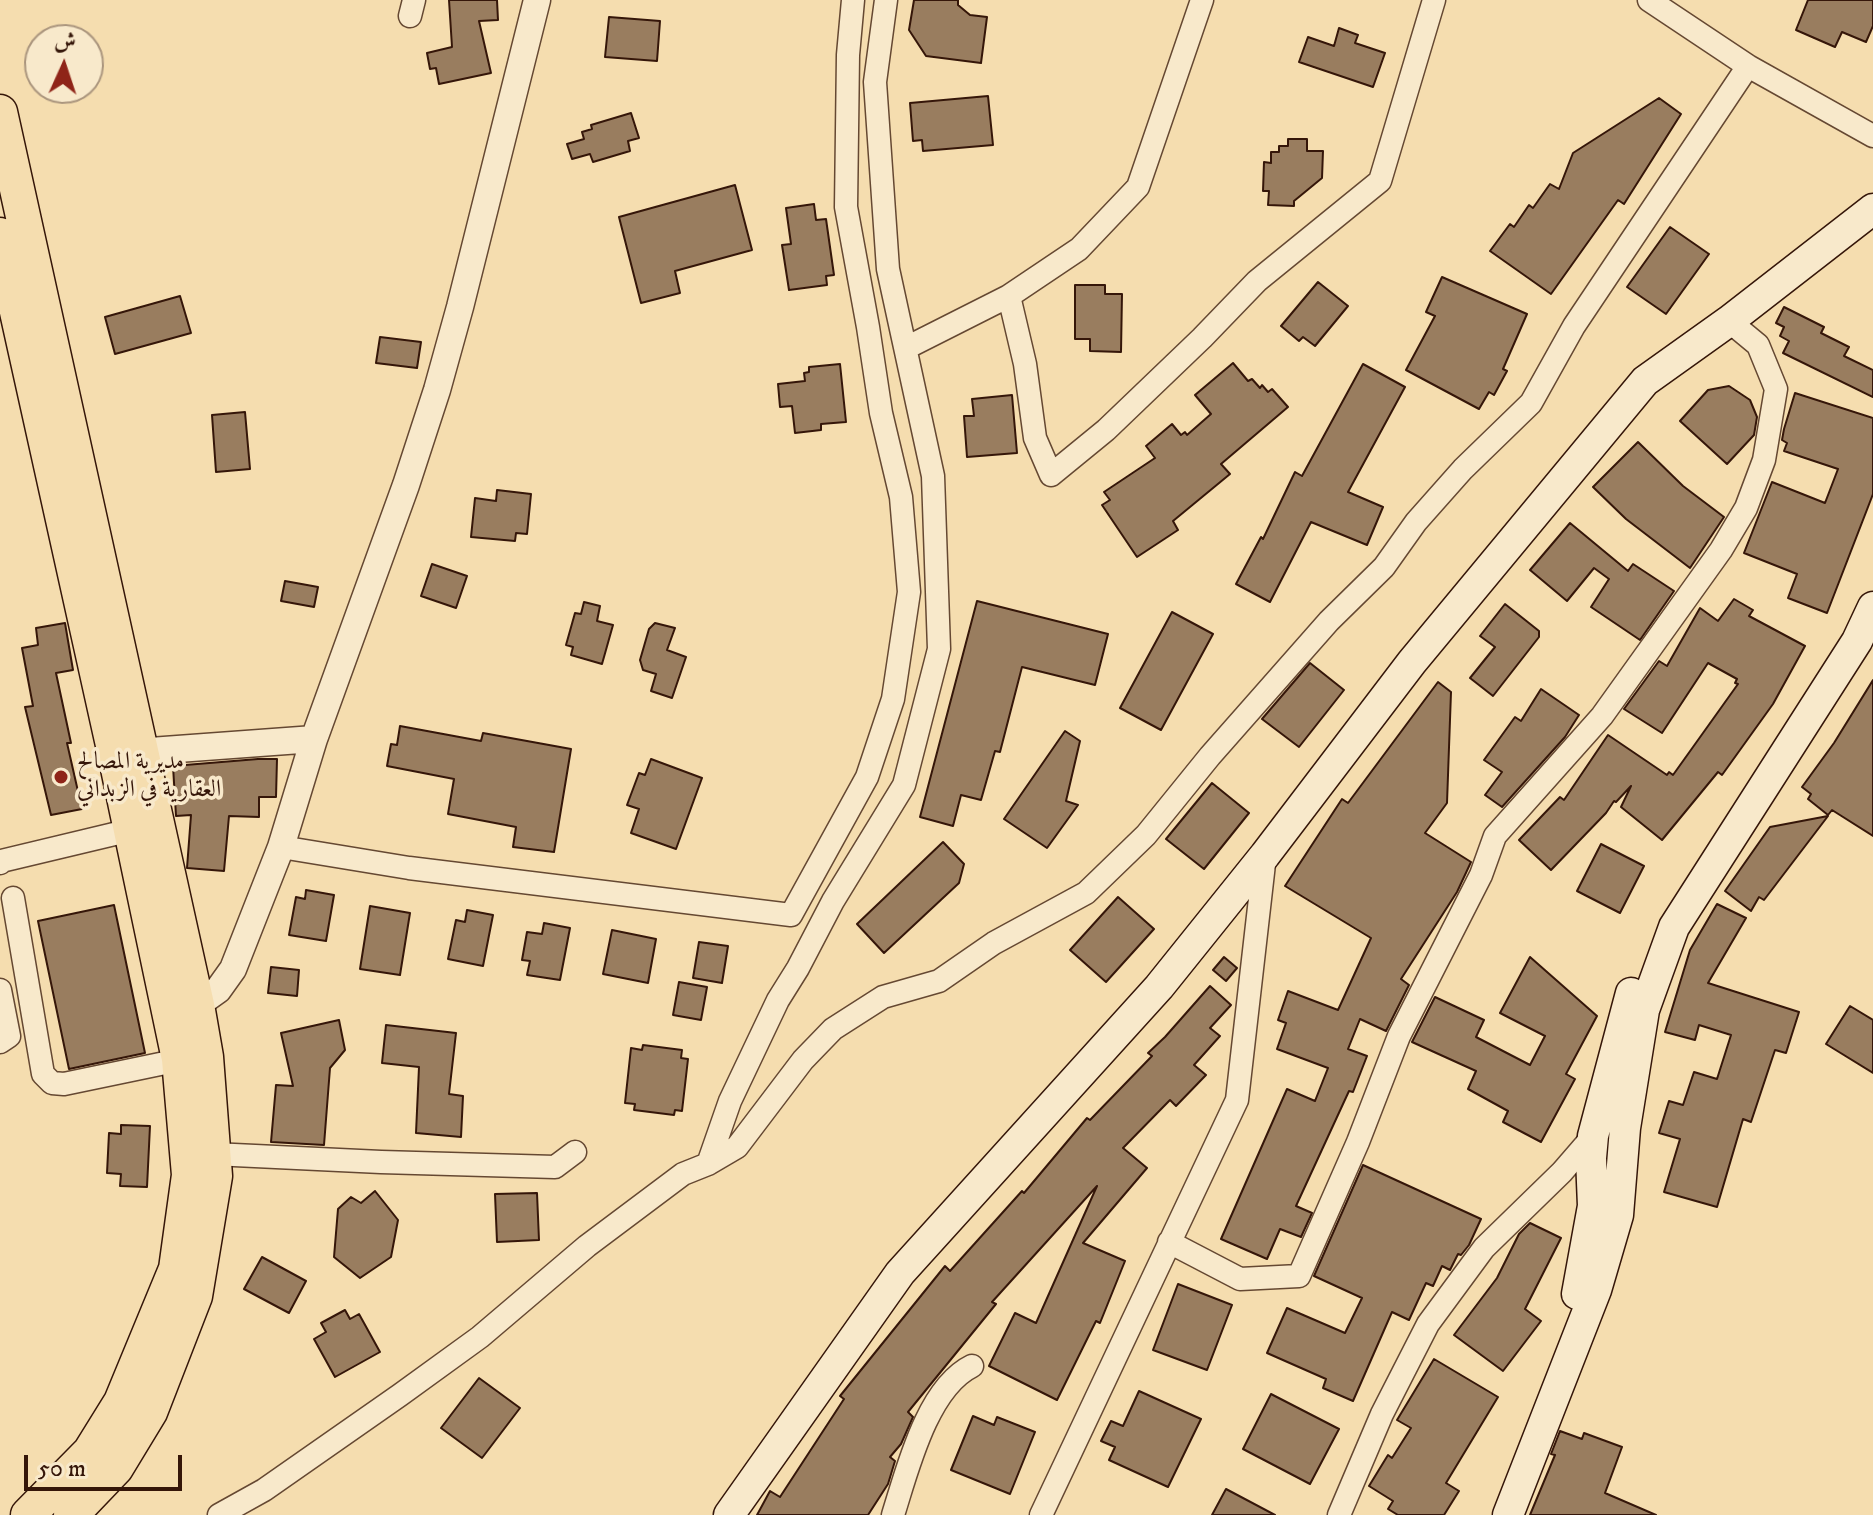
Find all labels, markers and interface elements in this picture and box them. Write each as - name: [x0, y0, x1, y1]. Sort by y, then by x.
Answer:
- north arrow: [24, 24, 104, 104]
- text: ش: [54, 27, 77, 56]
- place label: مديرية المصالح العقارية في الزبداني: [77, 749, 221, 805]
- marker: مديرية المصالح العقارية في الزبداني: [52, 768, 70, 786]
- scale bar: [28, 1439, 186, 1489]
- text: 50 m: [38, 1454, 86, 1484]

